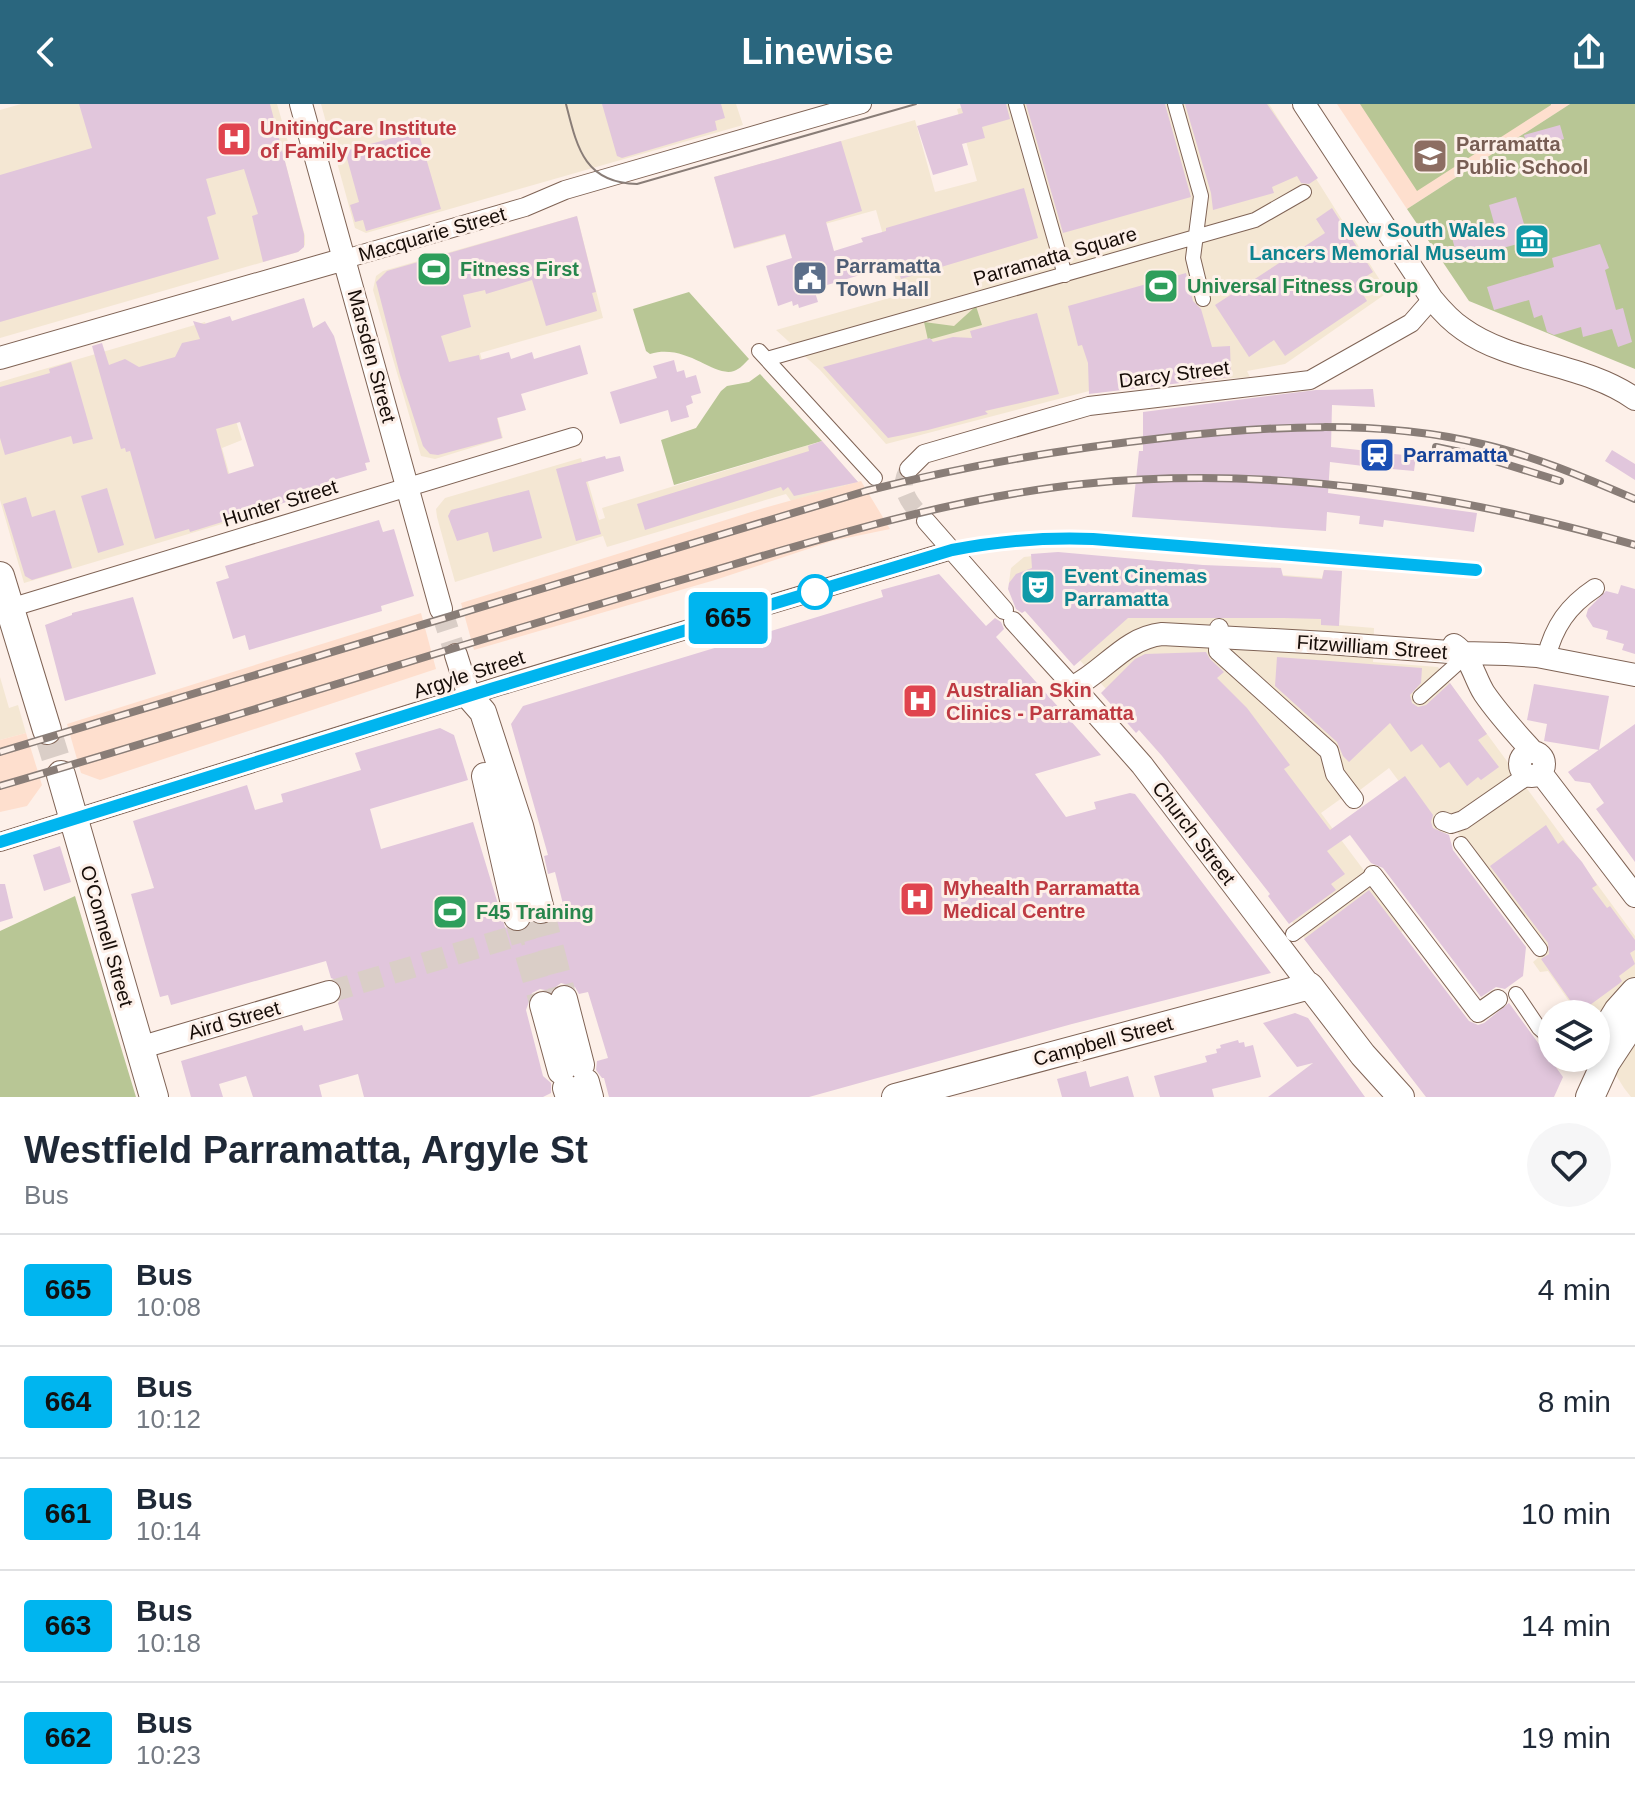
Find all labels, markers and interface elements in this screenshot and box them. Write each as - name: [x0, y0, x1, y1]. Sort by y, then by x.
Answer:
- icon: back: [24, 30, 68, 74]
- icon: share: [1567, 30, 1611, 74]
- text: Linewise: [741, 31, 894, 72]
- place label: UnitingCare Institute of Family Practice: [260, 117, 457, 162]
- hospital icon: UnitingCare Institute of Family Practice: [215, 120, 253, 158]
- place label: Parramatta Public School: [1456, 133, 1588, 178]
- school or university icon: Parramatta Public School: [1411, 137, 1449, 175]
- street label: Macquarie Street: [356, 202, 509, 266]
- place label: New South Wales Lancers Memorial Museum: [1249, 219, 1506, 264]
- street label: Parramatta Square: [971, 222, 1139, 290]
- museum icon: New South Wales Lancers Memorial Museum: [1513, 222, 1551, 260]
- sports icon: Fitness First: [415, 250, 453, 288]
- place label: Parramatta Town Hall: [836, 255, 941, 300]
- place label: Fitness First: [460, 258, 579, 280]
- public building icon: Parramatta Town Hall: [791, 259, 829, 297]
- sports icon: Universal Fitness Group: [1142, 267, 1180, 305]
- place label: Universal Fitness Group: [1187, 275, 1418, 297]
- street label: Marsden Street: [344, 287, 400, 425]
- street label: Darcy Street: [1117, 356, 1231, 392]
- station icon: Parramatta: [1358, 436, 1396, 474]
- place label: Parramatta: [1403, 444, 1508, 466]
- street label: Hunter Street: [220, 475, 341, 531]
- place label: Event Cinemas Parramatta: [1064, 565, 1207, 610]
- theatre icon: Event Cinemas Parramatta: [1019, 568, 1057, 606]
- unlabelled marker: [798, 575, 832, 609]
- line badge: 665: [682, 592, 774, 644]
- text: 665: [705, 602, 751, 633]
- street label: Fitzwilliam Street: [1296, 631, 1449, 663]
- street label: Argyle Street: [411, 646, 528, 702]
- place label: Australian Skin Clinics - Parramatta: [946, 679, 1135, 724]
- hospital icon: Australian Skin Clinics - Parramatta: [901, 682, 939, 720]
- street label: Church Street: [1148, 777, 1240, 889]
- street label: O'Connell Street: [76, 863, 138, 1010]
- place label: Myhealth Parramatta Medical Centre: [943, 877, 1141, 922]
- hospital icon: Myhealth Parramatta Medical Centre: [898, 880, 936, 918]
- sports icon: F45 Training: [431, 893, 469, 931]
- place label: F45 Training: [476, 901, 594, 923]
- street label: Aird Street: [186, 996, 283, 1044]
- map controls: [1538, 1000, 1610, 1072]
- button: layers: [1538, 1000, 1610, 1072]
- street label: Campbell Street: [1031, 1012, 1176, 1070]
- button: heart: [1527, 1123, 1611, 1207]
- text: Westfield Parramatta, Argyle St: [24, 1129, 588, 1171]
- text: Bus: [24, 1180, 69, 1210]
- text: Bus: [136, 1258, 193, 1291]
- text: 4 min: [1538, 1273, 1611, 1306]
- text: 665: [45, 1274, 91, 1305]
- text: 10:08: [136, 1292, 201, 1322]
- text: Bus: [136, 1370, 193, 1403]
- text: 8 min: [1538, 1385, 1611, 1418]
- text: 664: [45, 1386, 91, 1417]
- text: 10:12: [136, 1404, 201, 1434]
- text: Bus: [136, 1482, 193, 1515]
- text: 10 min: [1521, 1497, 1611, 1530]
- text: 661: [45, 1498, 91, 1529]
- text: 10:14: [136, 1516, 201, 1546]
- text: Bus: [136, 1594, 193, 1627]
- text: 14 min: [1521, 1609, 1611, 1642]
- text: 663: [45, 1610, 91, 1641]
- text: 10:18: [136, 1628, 201, 1658]
- text: Bus: [136, 1706, 193, 1739]
- text: 19 min: [1521, 1721, 1611, 1754]
- text: 662: [45, 1722, 91, 1753]
- text: 10:23: [136, 1740, 201, 1770]

